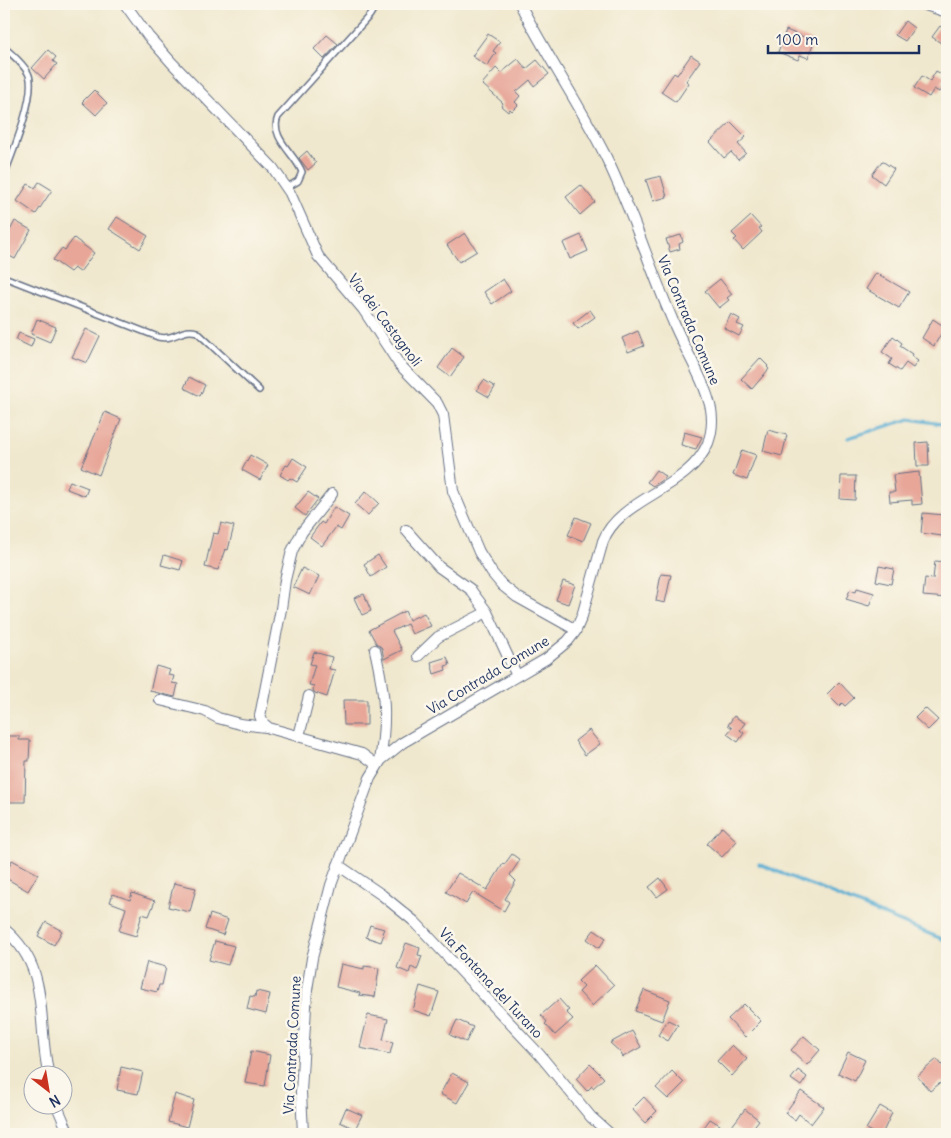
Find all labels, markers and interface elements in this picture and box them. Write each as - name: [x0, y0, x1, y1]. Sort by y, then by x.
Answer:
- scale bar: [768, 22, 920, 54]
- text: 100 m: [776, 30, 818, 49]
- street label: Via Contrada Comune: [654, 253, 724, 387]
- street label: Via dei Castagnoli: [344, 270, 426, 370]
- street label: Via Contrada Comune: [424, 632, 552, 718]
- street label: Via Fontana del Turano: [435, 924, 547, 1042]
- street label: Via Contrada Comune: [279, 975, 305, 1115]
- north arrow: [22, 1066, 72, 1116]
- text: N: [46, 1091, 63, 1111]

